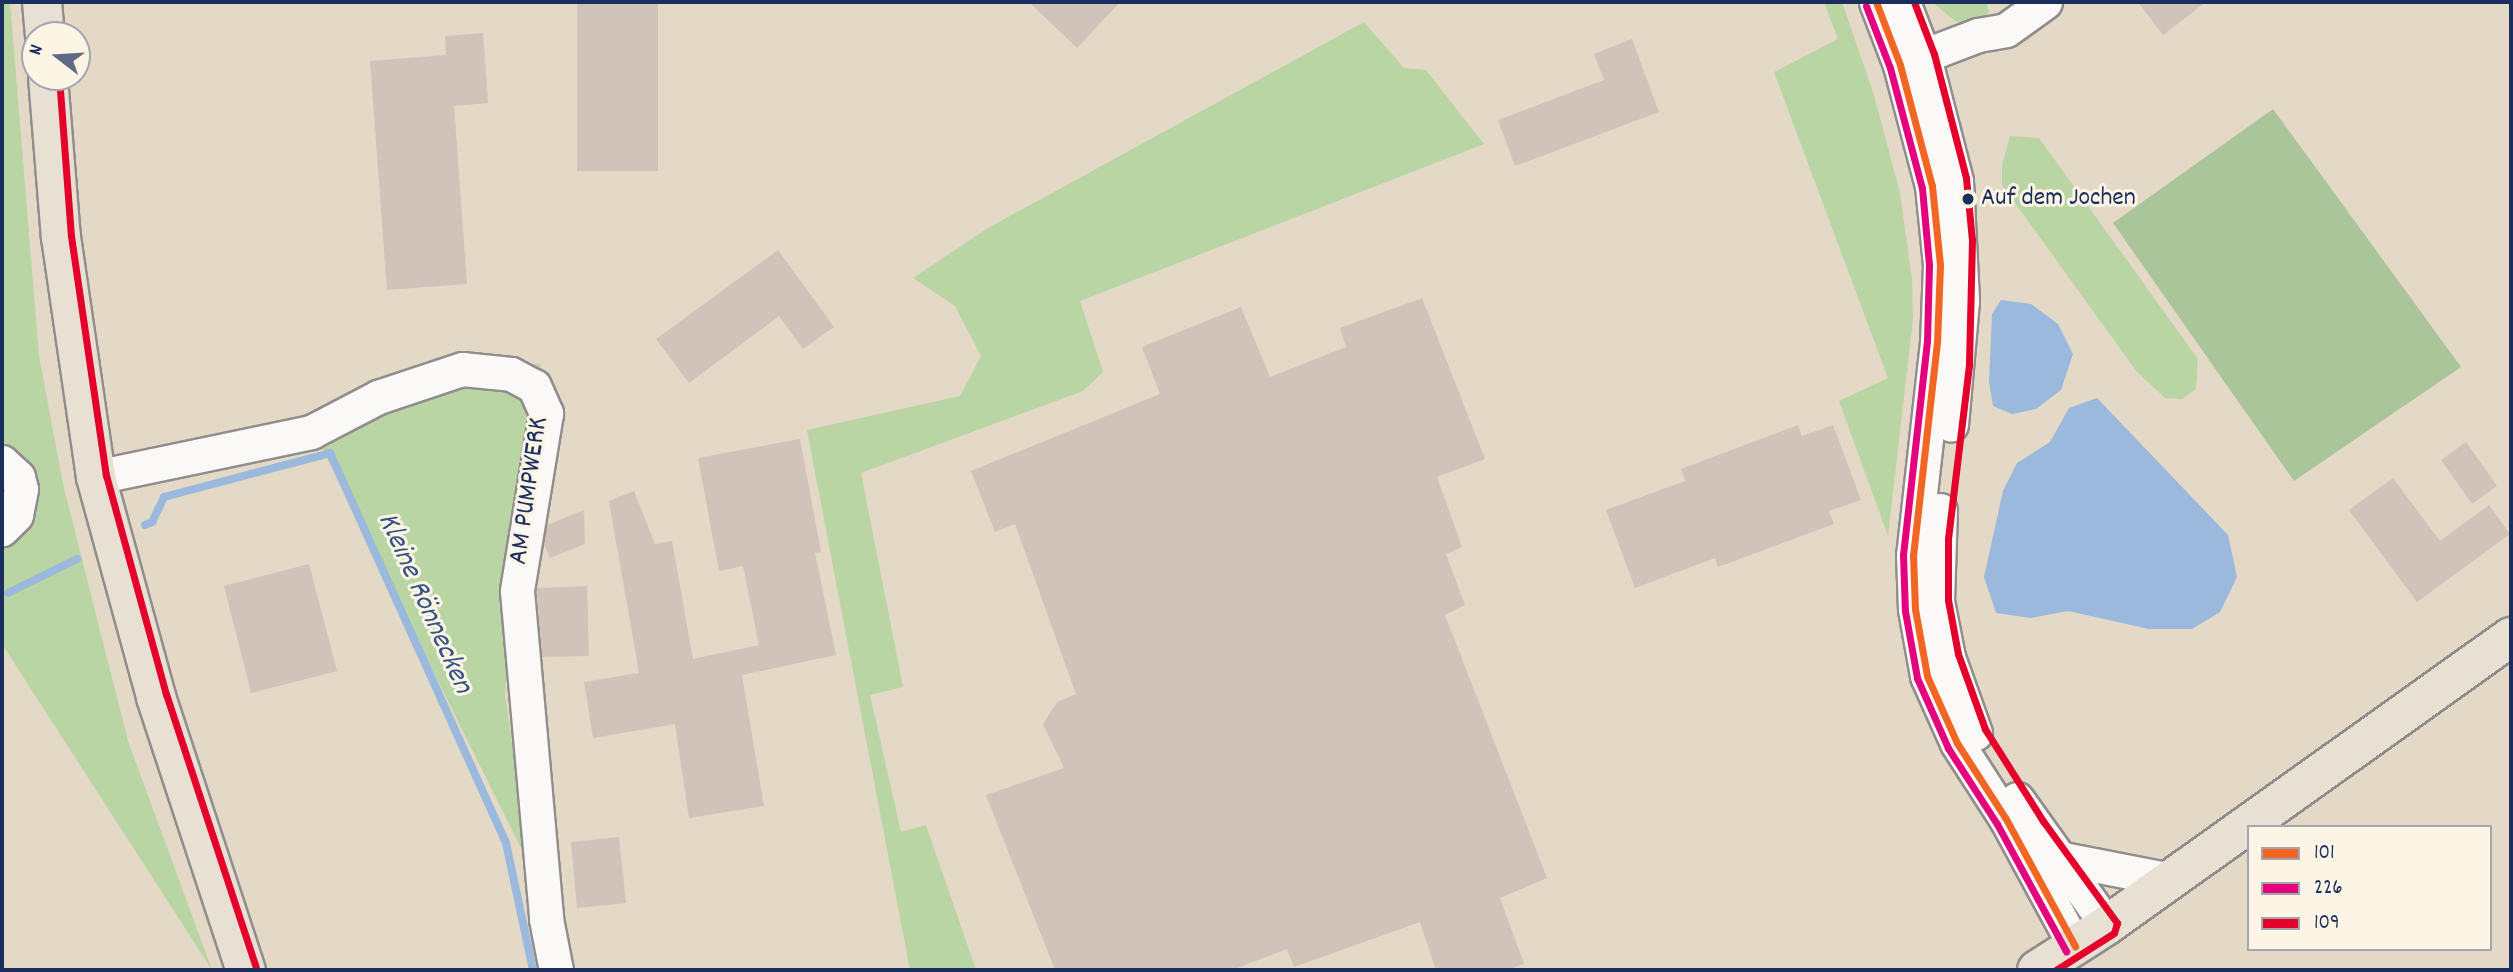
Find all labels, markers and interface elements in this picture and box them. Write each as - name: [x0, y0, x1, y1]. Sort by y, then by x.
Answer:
- north arrow: [21, 21, 91, 91]
- text: N: [23, 42, 52, 59]
- place label: Auf dem Jochen: [1981, 183, 2136, 215]
- marker: Auf dem Jochen: [1961, 192, 1975, 206]
- street label: AM PUMPWERK: [503, 415, 557, 567]
- water label: Kleine Rönnecken: [367, 508, 479, 700]
- legend: [2247, 825, 2492, 951]
- text: 101: [2314, 839, 2335, 869]
- text: 226: [2314, 874, 2343, 904]
- text: 109: [2314, 909, 2340, 939]

